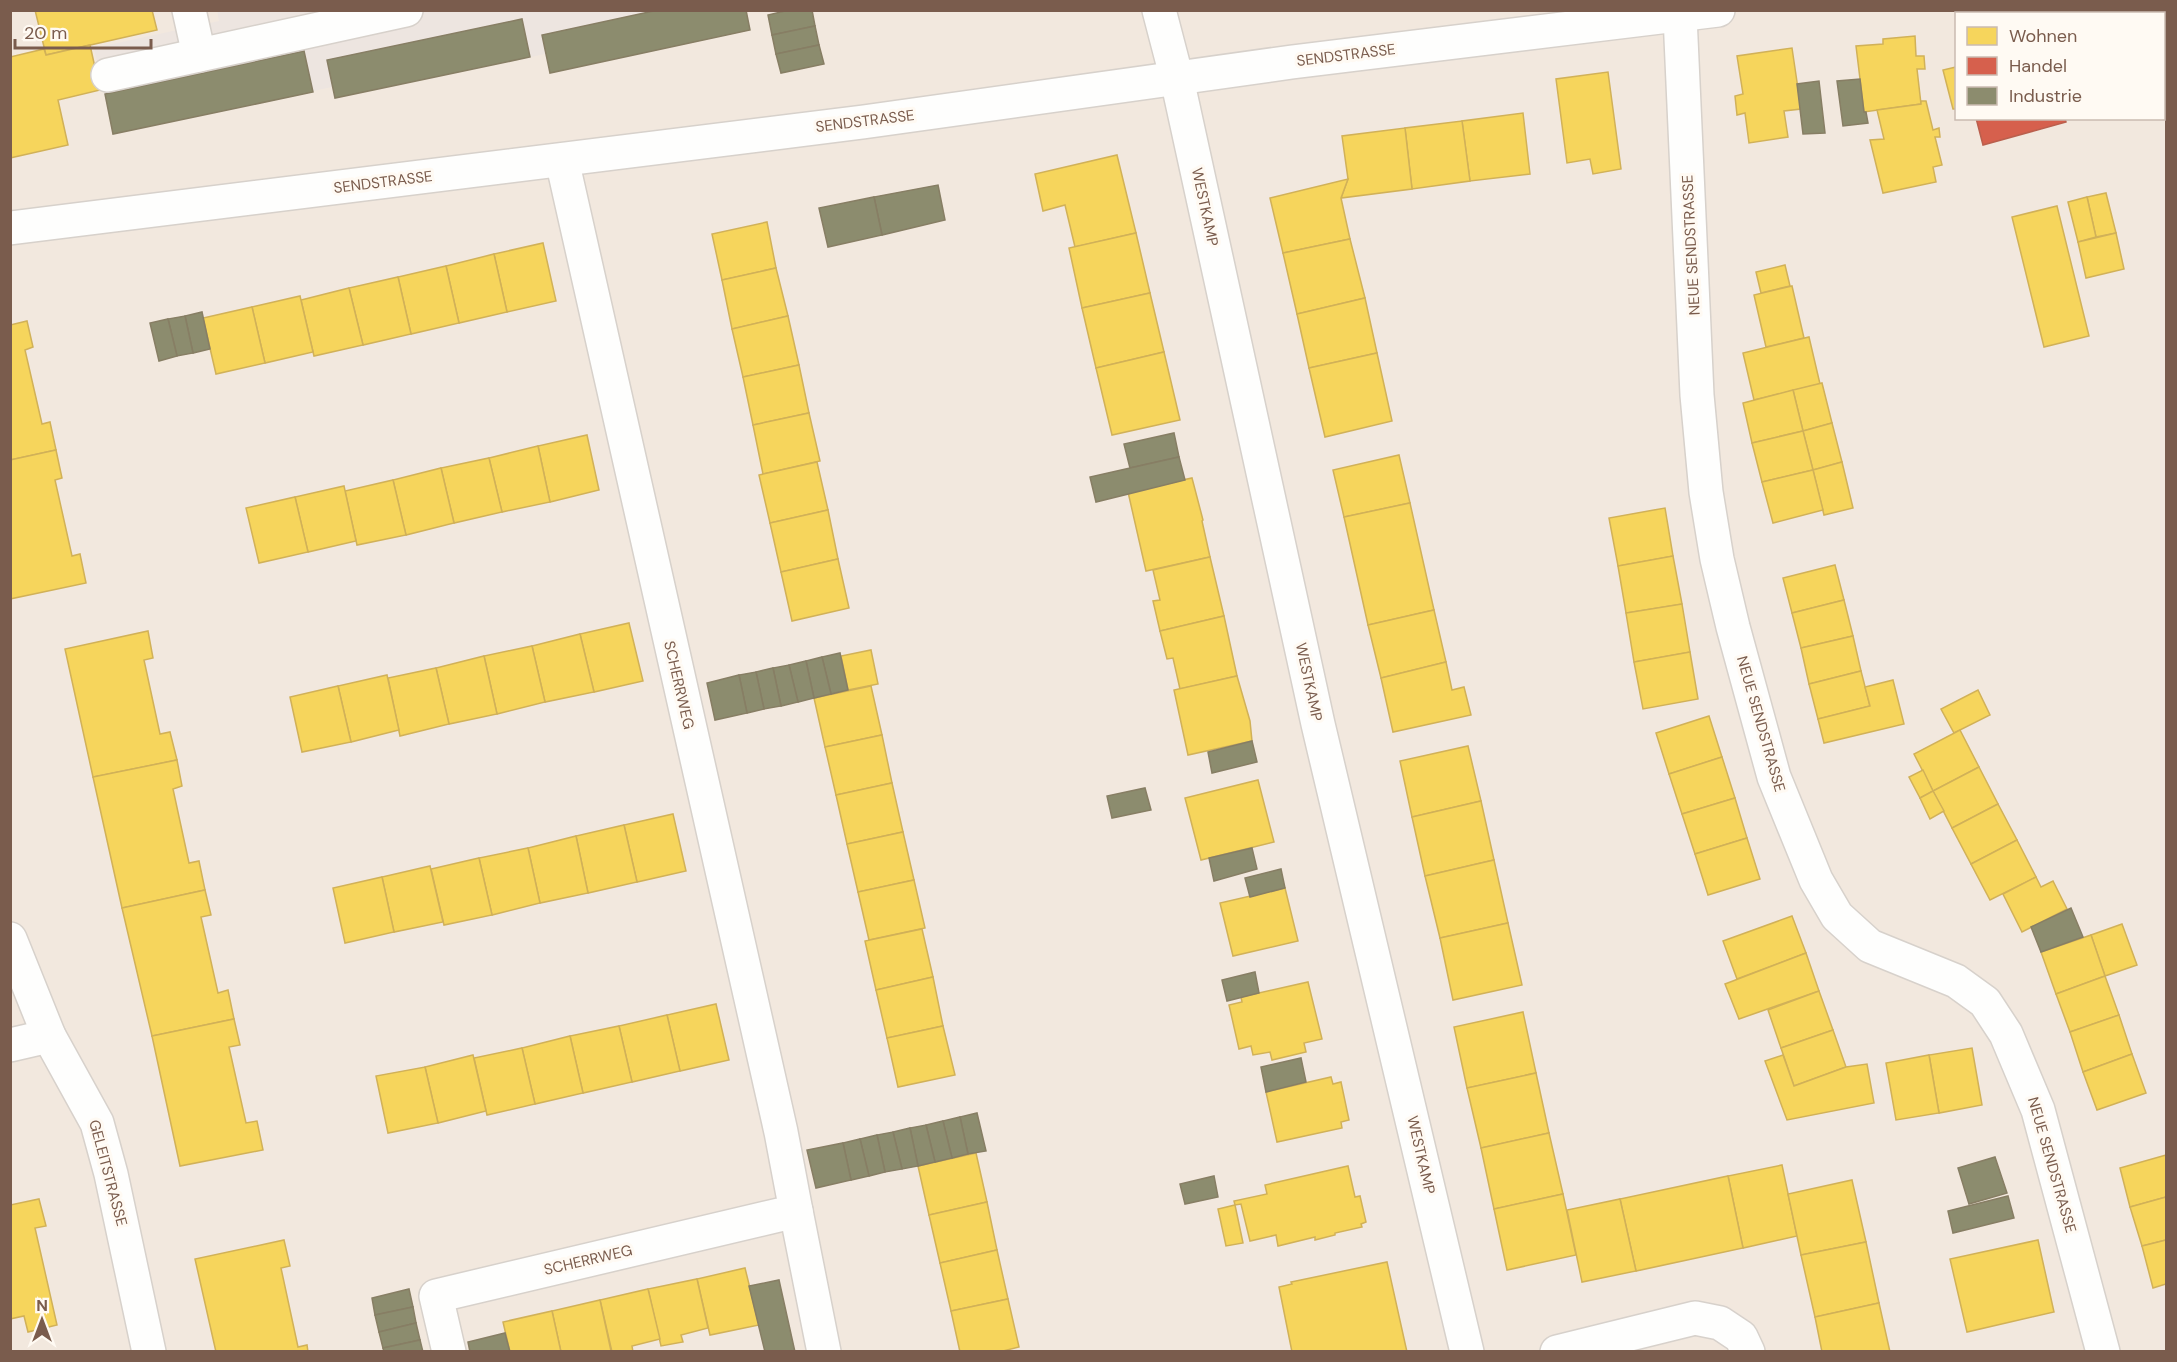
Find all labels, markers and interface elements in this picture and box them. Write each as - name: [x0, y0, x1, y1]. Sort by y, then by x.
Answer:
- scale bar: [15, 12, 152, 50]
- legend: [1955, 12, 2165, 120]
- text: 20 m: [24, 21, 67, 45]
- text: Wohnen: [2009, 24, 2077, 48]
- street label: SENDSTRASSE: [1295, 39, 1397, 71]
- text: Handel: [2009, 54, 2067, 78]
- text: Industrie: [2009, 84, 2082, 108]
- street label: SENDSTRASSE: [814, 105, 916, 137]
- street label: SENDSTRASSE: [332, 166, 434, 198]
- street label: WESTKAMP: [1187, 166, 1223, 248]
- street label: NEUE SENDSTRASSE: [1677, 174, 1705, 316]
- street label: SCHERRWEG: [659, 639, 699, 731]
- street label: WESTKAMP: [1291, 641, 1327, 723]
- street label: NEUE SENDSTRASSE: [1732, 654, 1790, 794]
- street label: NEUE SENDSTRASSE: [2023, 1095, 2081, 1235]
- street label: WESTKAMP: [1402, 1114, 1440, 1196]
- street label: GELEITSTRASSE: [84, 1118, 132, 1228]
- street label: SCHERRWEG: [542, 1240, 634, 1280]
- north arrow: [12, 1290, 72, 1350]
- text: N: [36, 1295, 48, 1316]

